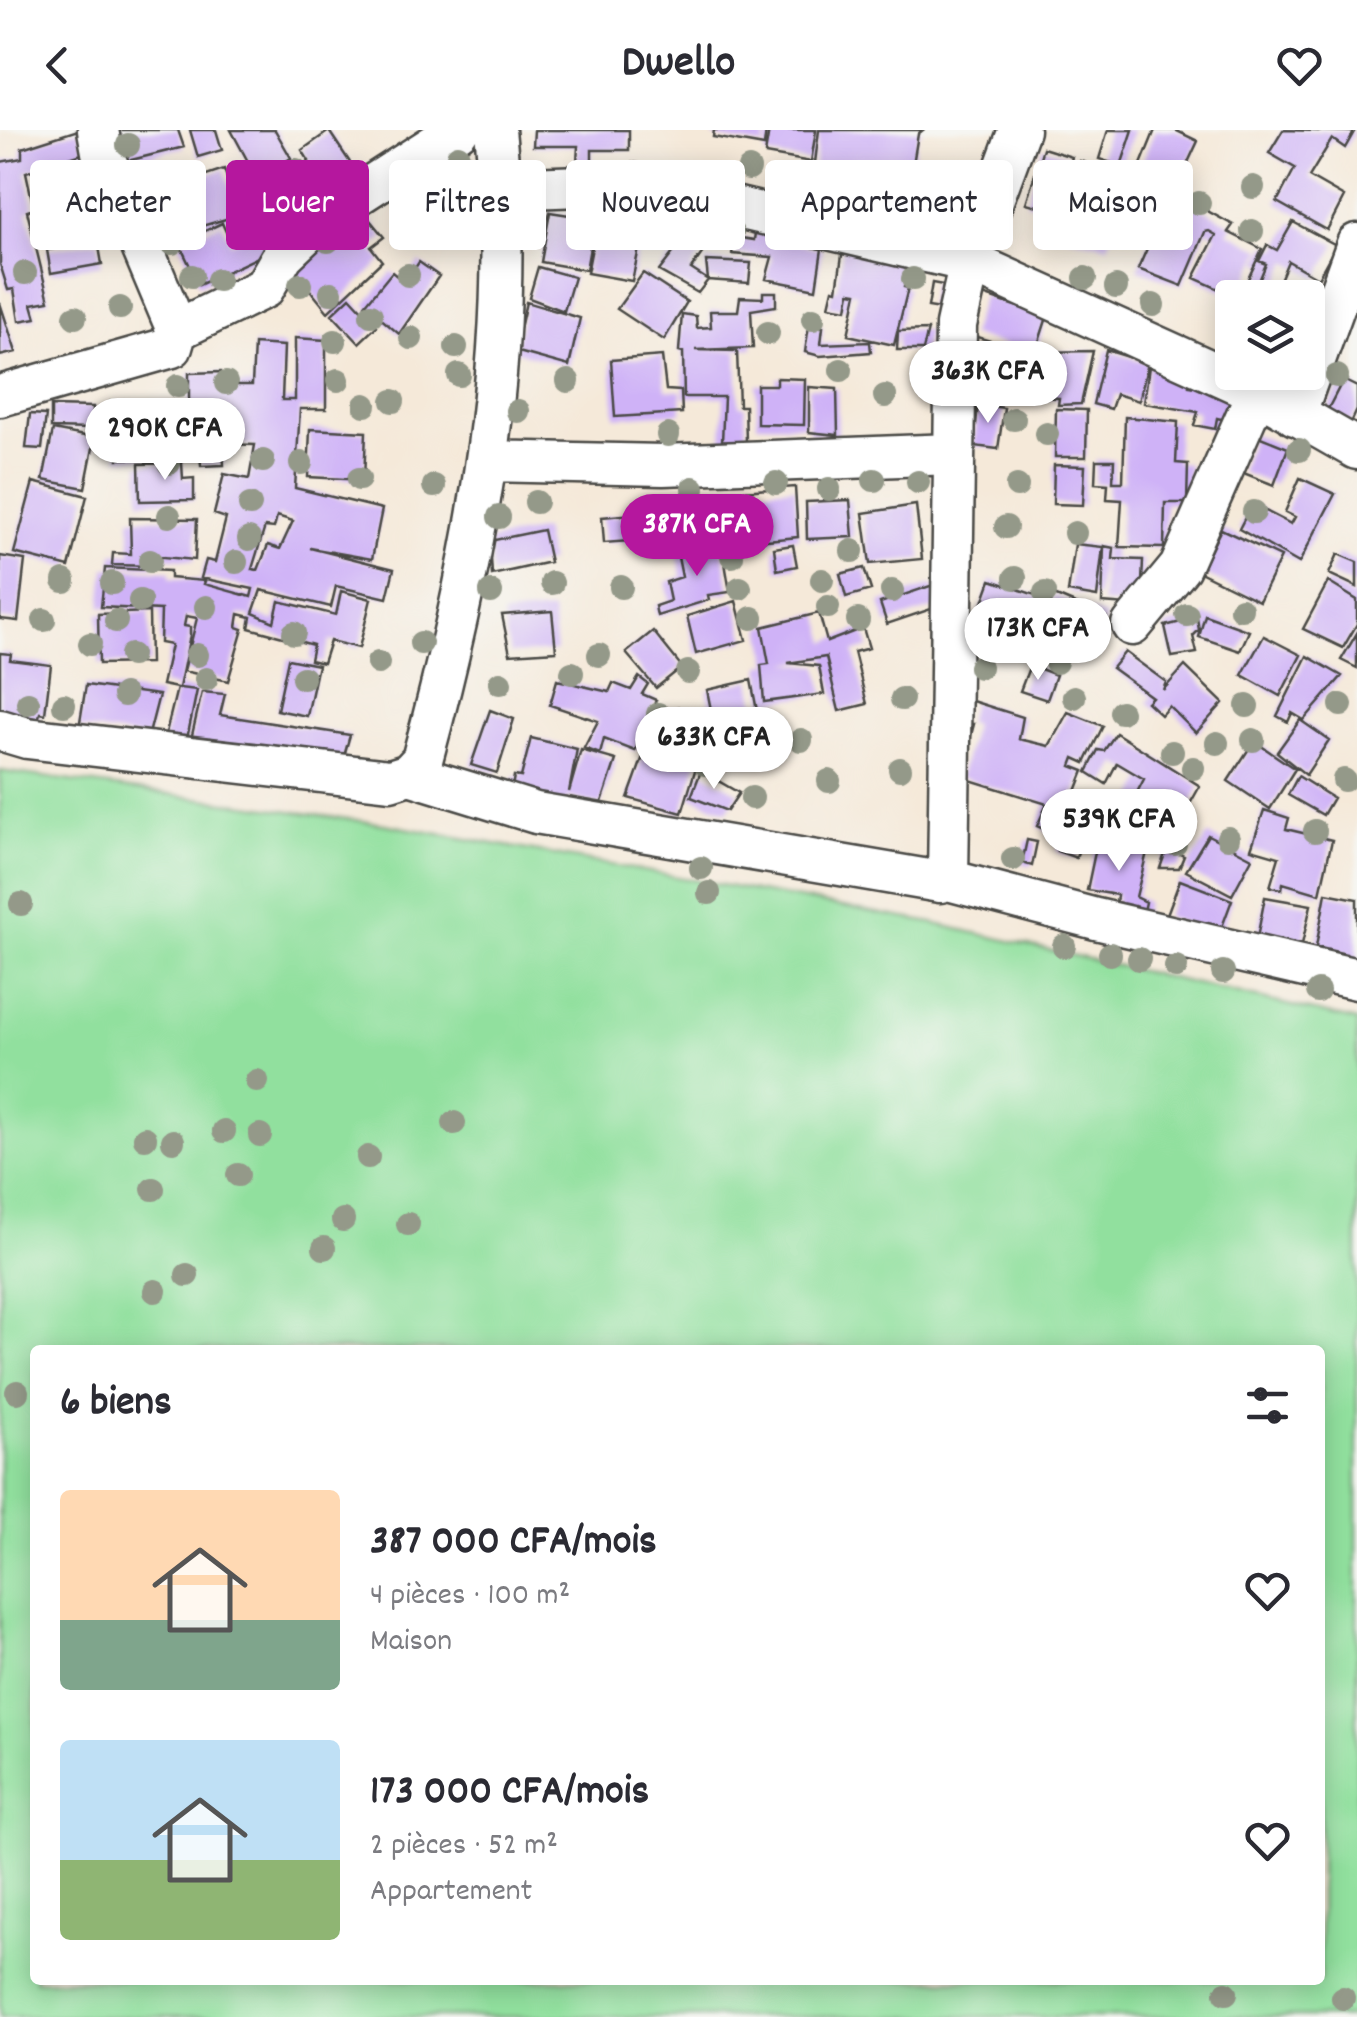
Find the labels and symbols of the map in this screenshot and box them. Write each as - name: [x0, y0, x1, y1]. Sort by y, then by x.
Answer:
- pin: 363K CFA: [885, 341, 1091, 426]
- pin: 290K CFA: [62, 398, 268, 483]
- pin: 387K CFA: [594, 494, 800, 579]
- pin: 173K CFA: [935, 598, 1141, 683]
- pin: 633K CFA: [611, 707, 817, 792]
- pin: 539K CFA: [1016, 789, 1222, 874]

